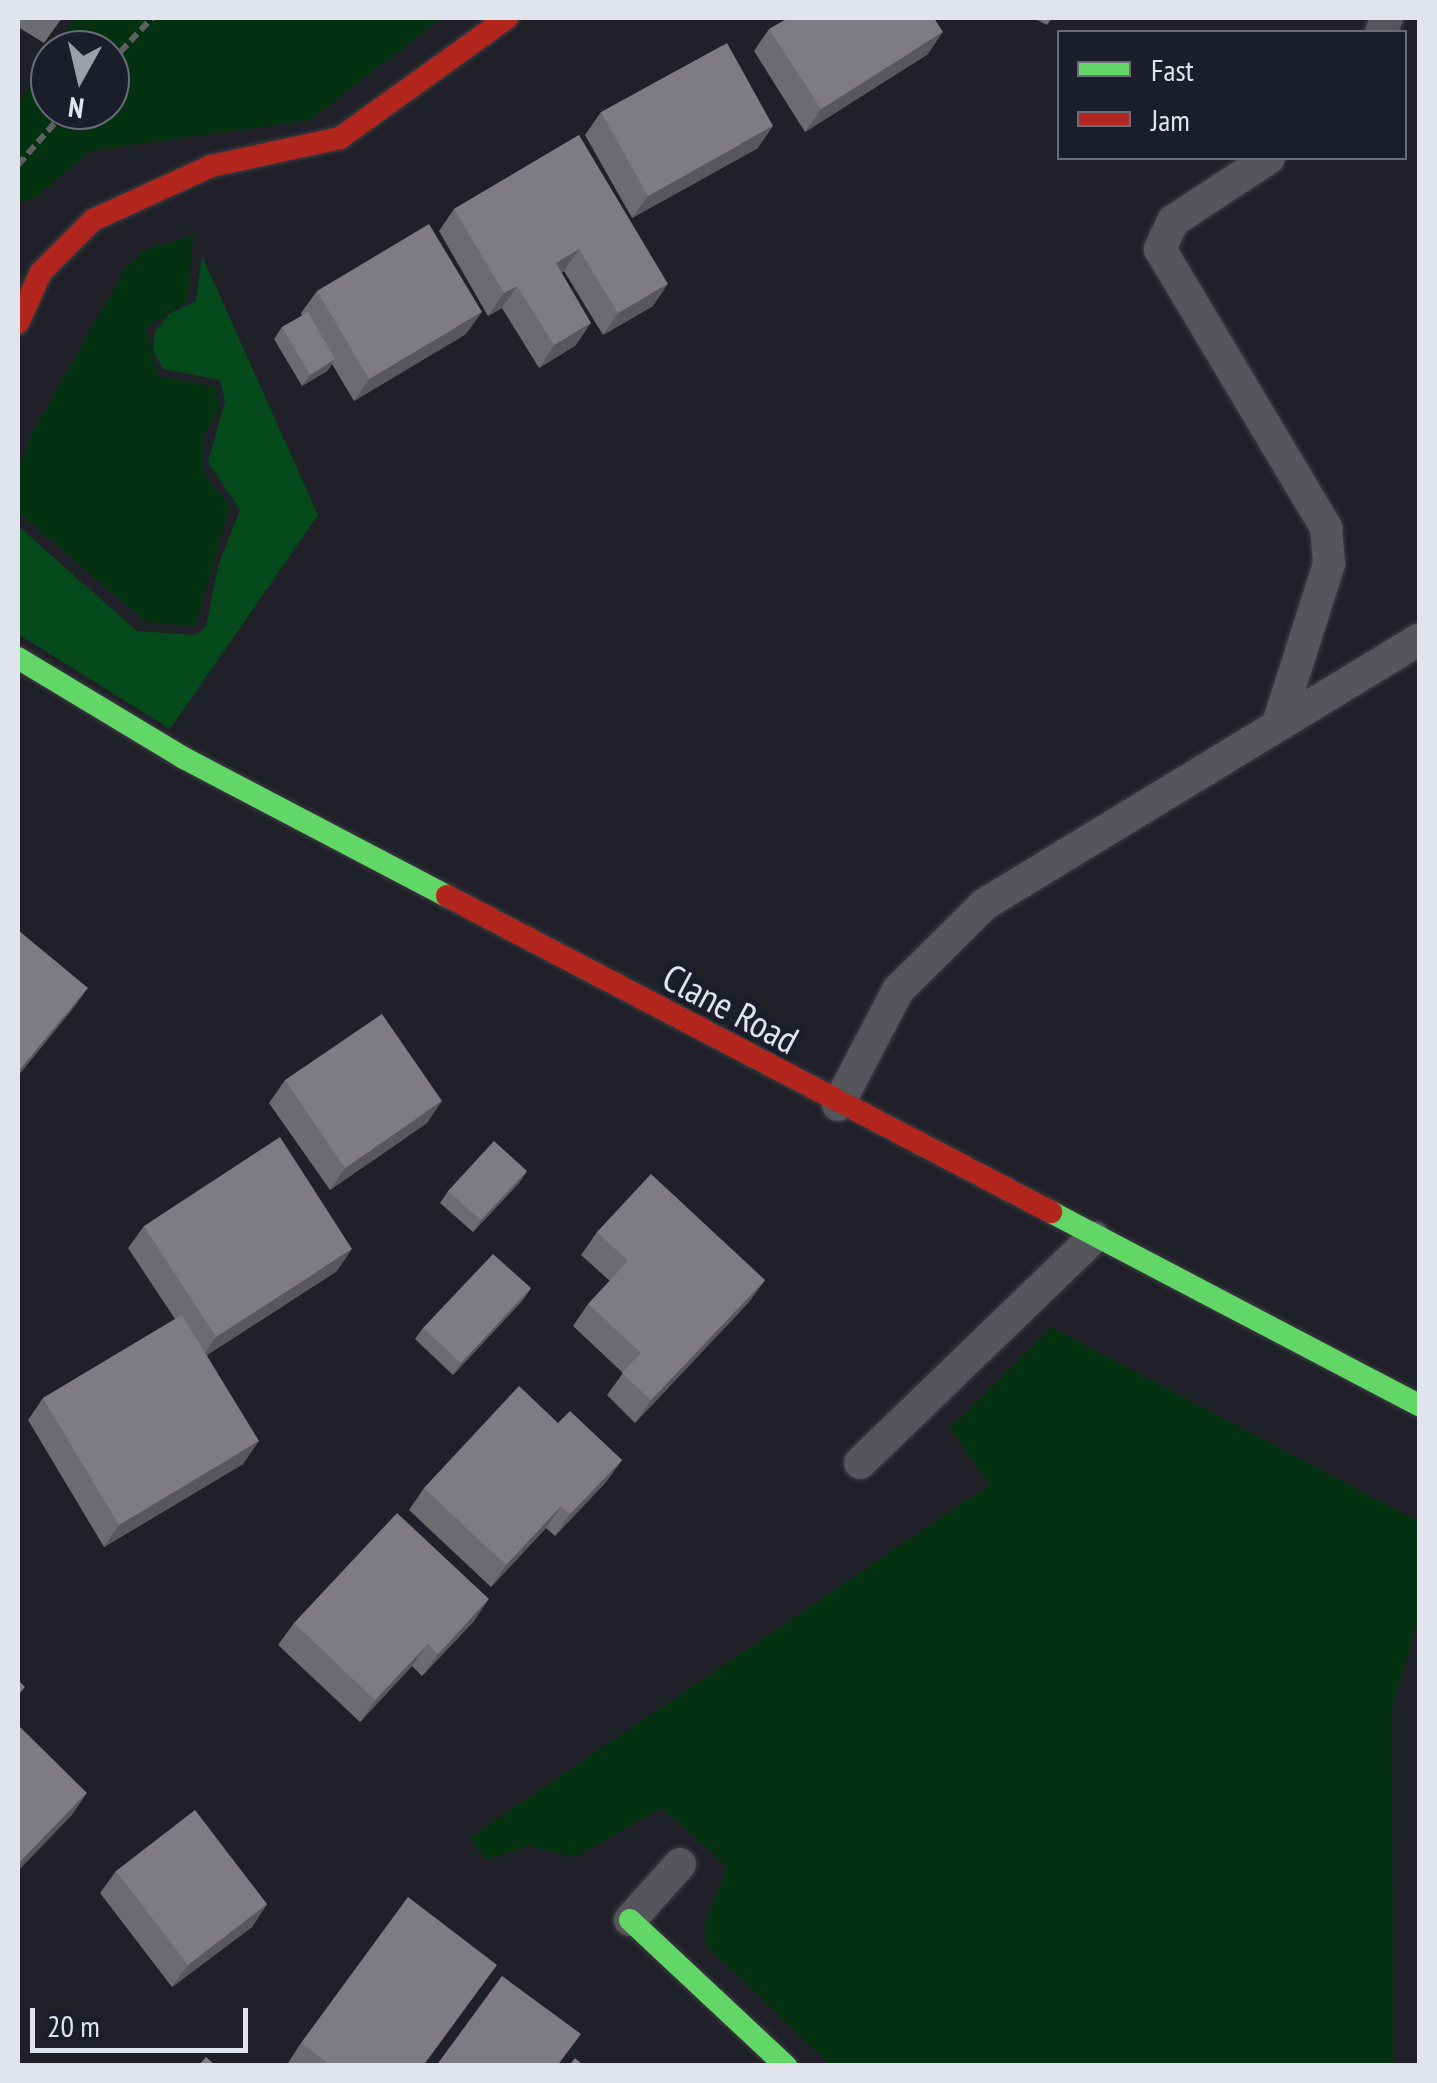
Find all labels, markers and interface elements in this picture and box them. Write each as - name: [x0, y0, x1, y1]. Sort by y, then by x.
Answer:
- north arrow: [30, 30, 130, 130]
- legend: [1057, 30, 1407, 160]
- text: Fast: [1151, 50, 1194, 89]
- text: N: [66, 89, 86, 128]
- text: Jam: [1151, 100, 1190, 139]
- street label: Clane Road: [656, 953, 806, 1063]
- scale bar: [35, 1988, 252, 2050]
- text: 20 m: [47, 2006, 100, 2045]

